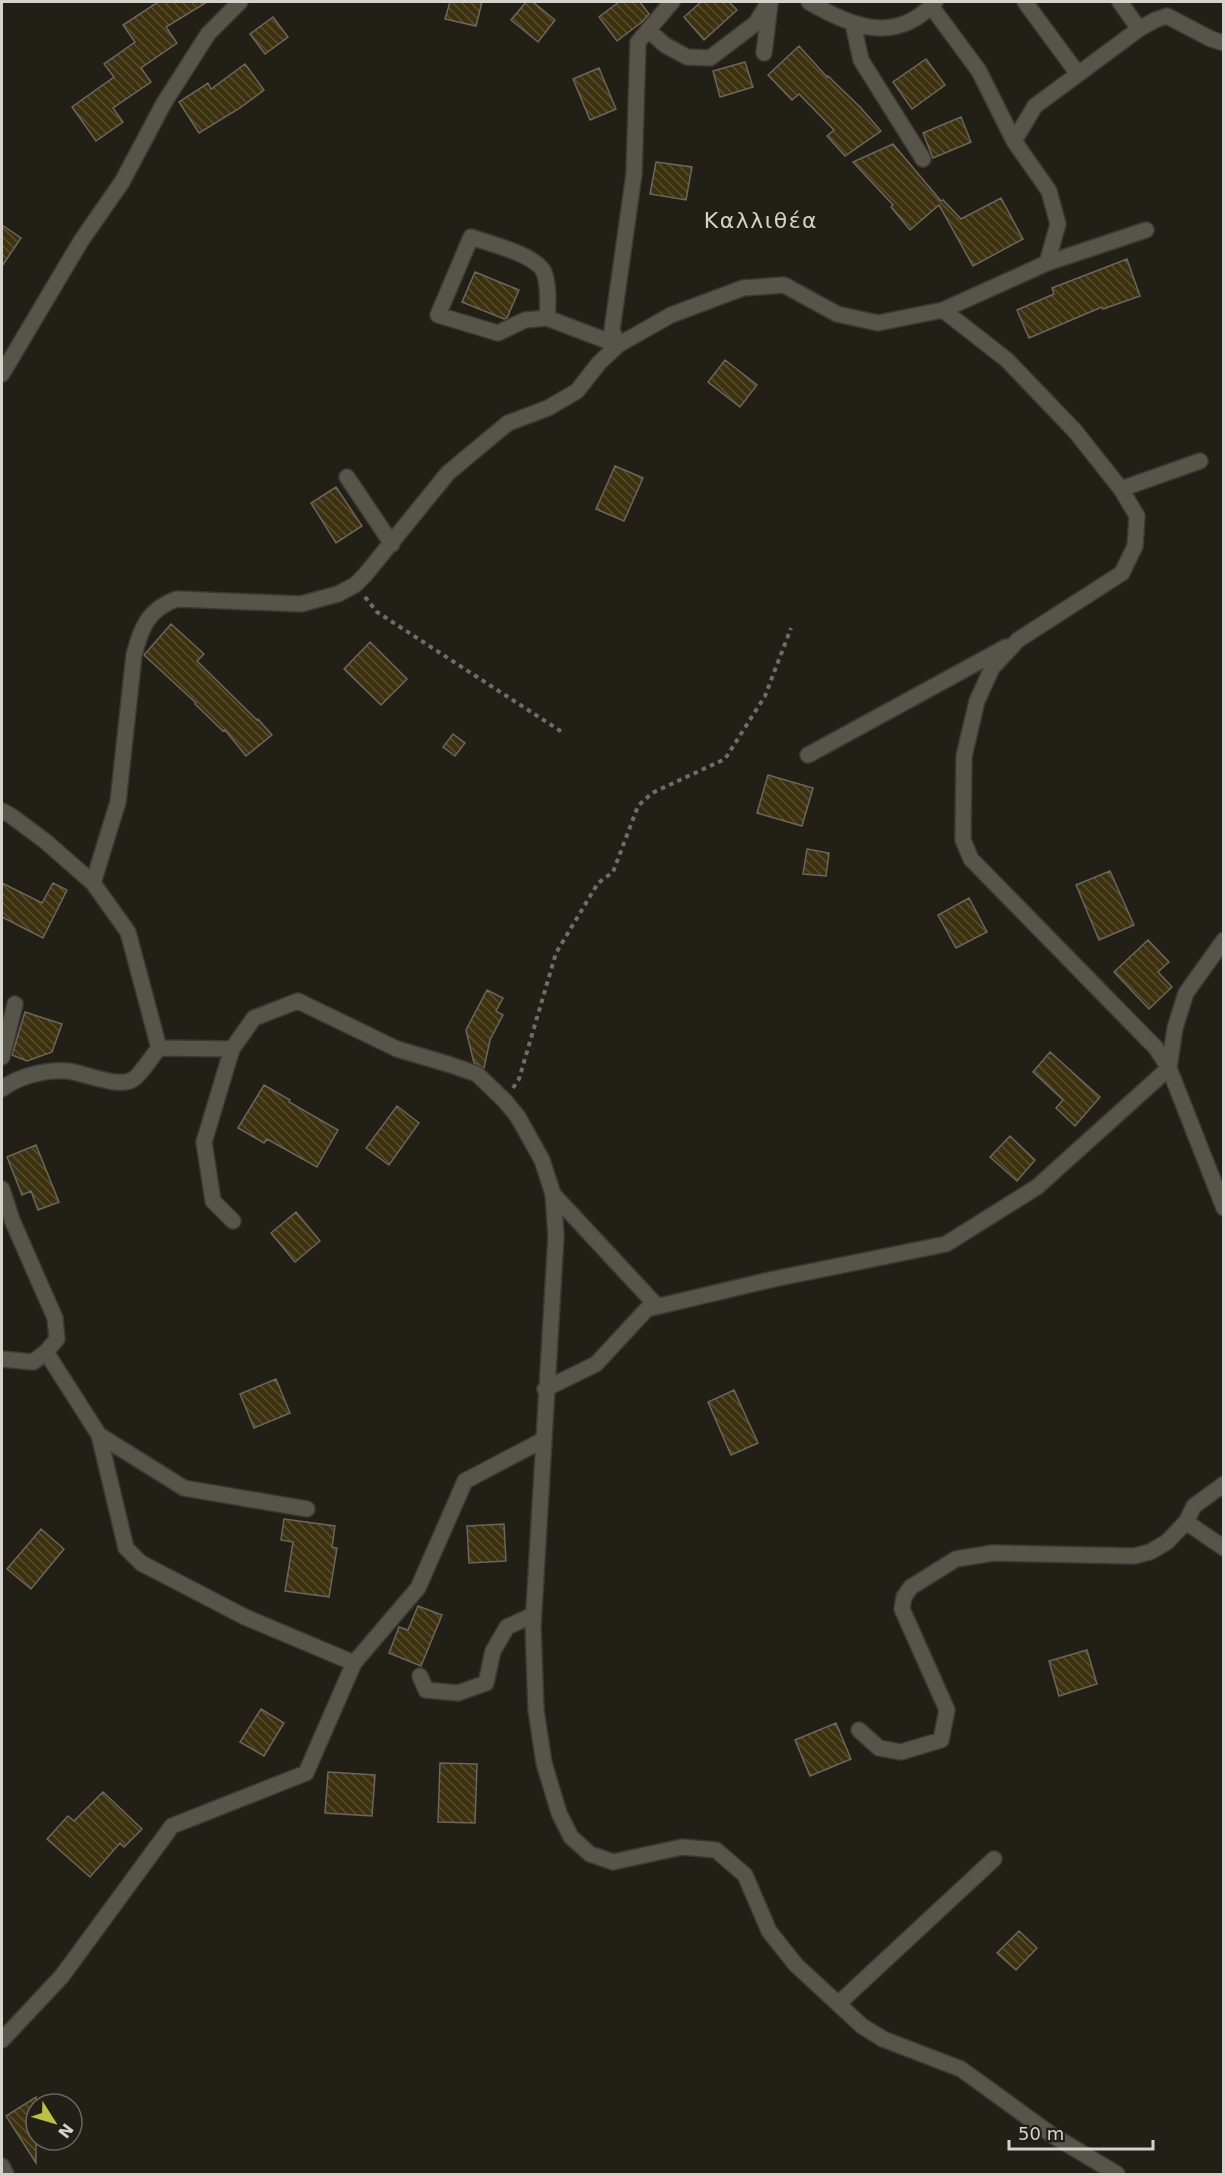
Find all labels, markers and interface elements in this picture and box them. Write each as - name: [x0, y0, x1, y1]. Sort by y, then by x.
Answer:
- district label: Καλλιθέα: [704, 208, 818, 233]
- north arrow: [24, 2092, 84, 2152]
- scale bar: [1009, 2113, 1153, 2151]
- text: N: [54, 2120, 77, 2142]
- text: 50 m: [1018, 2123, 1064, 2144]

